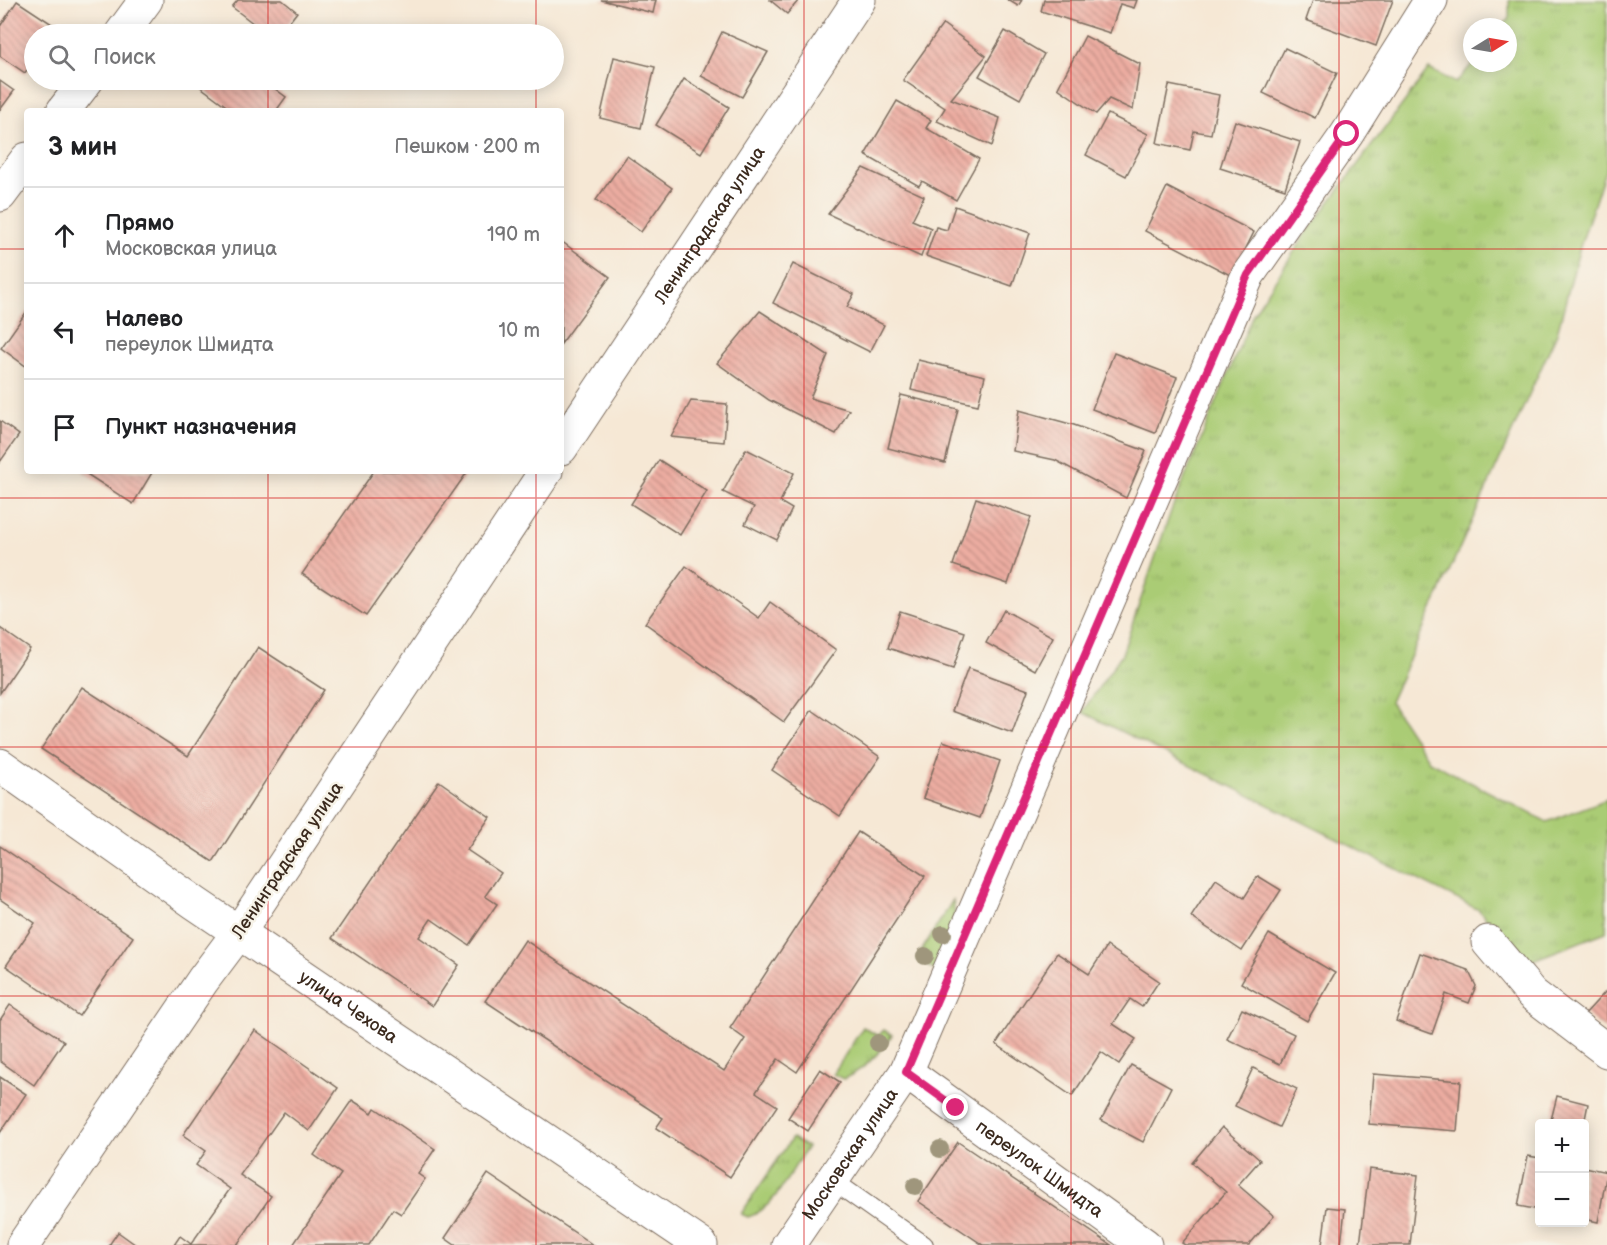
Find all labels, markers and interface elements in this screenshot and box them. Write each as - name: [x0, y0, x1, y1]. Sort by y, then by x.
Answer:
- north arrow: [1463, 18, 1517, 72]
- search box: [24, 24, 564, 90]
- icon: search: [45, 41, 78, 74]
- text: Поиск: [93, 44, 156, 71]
- route start: [1333, 120, 1359, 146]
- text: 3 мин: [48, 132, 117, 163]
- text: Пешком · 200 m: [394, 135, 540, 159]
- street label: Ленинградская улица: [650, 142, 770, 308]
- text: Прямо: [105, 210, 174, 237]
- icon: ahead: [48, 219, 81, 252]
- text: 190 m: [487, 223, 540, 247]
- text: Московская улица: [105, 237, 277, 261]
- text: Налево: [105, 306, 183, 333]
- icon: left: [48, 315, 81, 348]
- text: 10 m: [499, 319, 540, 343]
- text: переулок Шмидта: [105, 333, 274, 357]
- icon: arrive: [48, 411, 81, 444]
- text: Пункт назначения: [105, 414, 297, 441]
- street label: Ленинградская улица: [227, 778, 348, 943]
- street label: улица Чехова: [295, 966, 402, 1048]
- street label: Московская улица: [798, 1084, 903, 1224]
- route end: [942, 1094, 968, 1120]
- street label: переулок Шмидта: [972, 1116, 1107, 1222]
- map controls: [1535, 1119, 1589, 1227]
- button: +: [1535, 1119, 1589, 1173]
- button: −: [1535, 1173, 1589, 1227]

